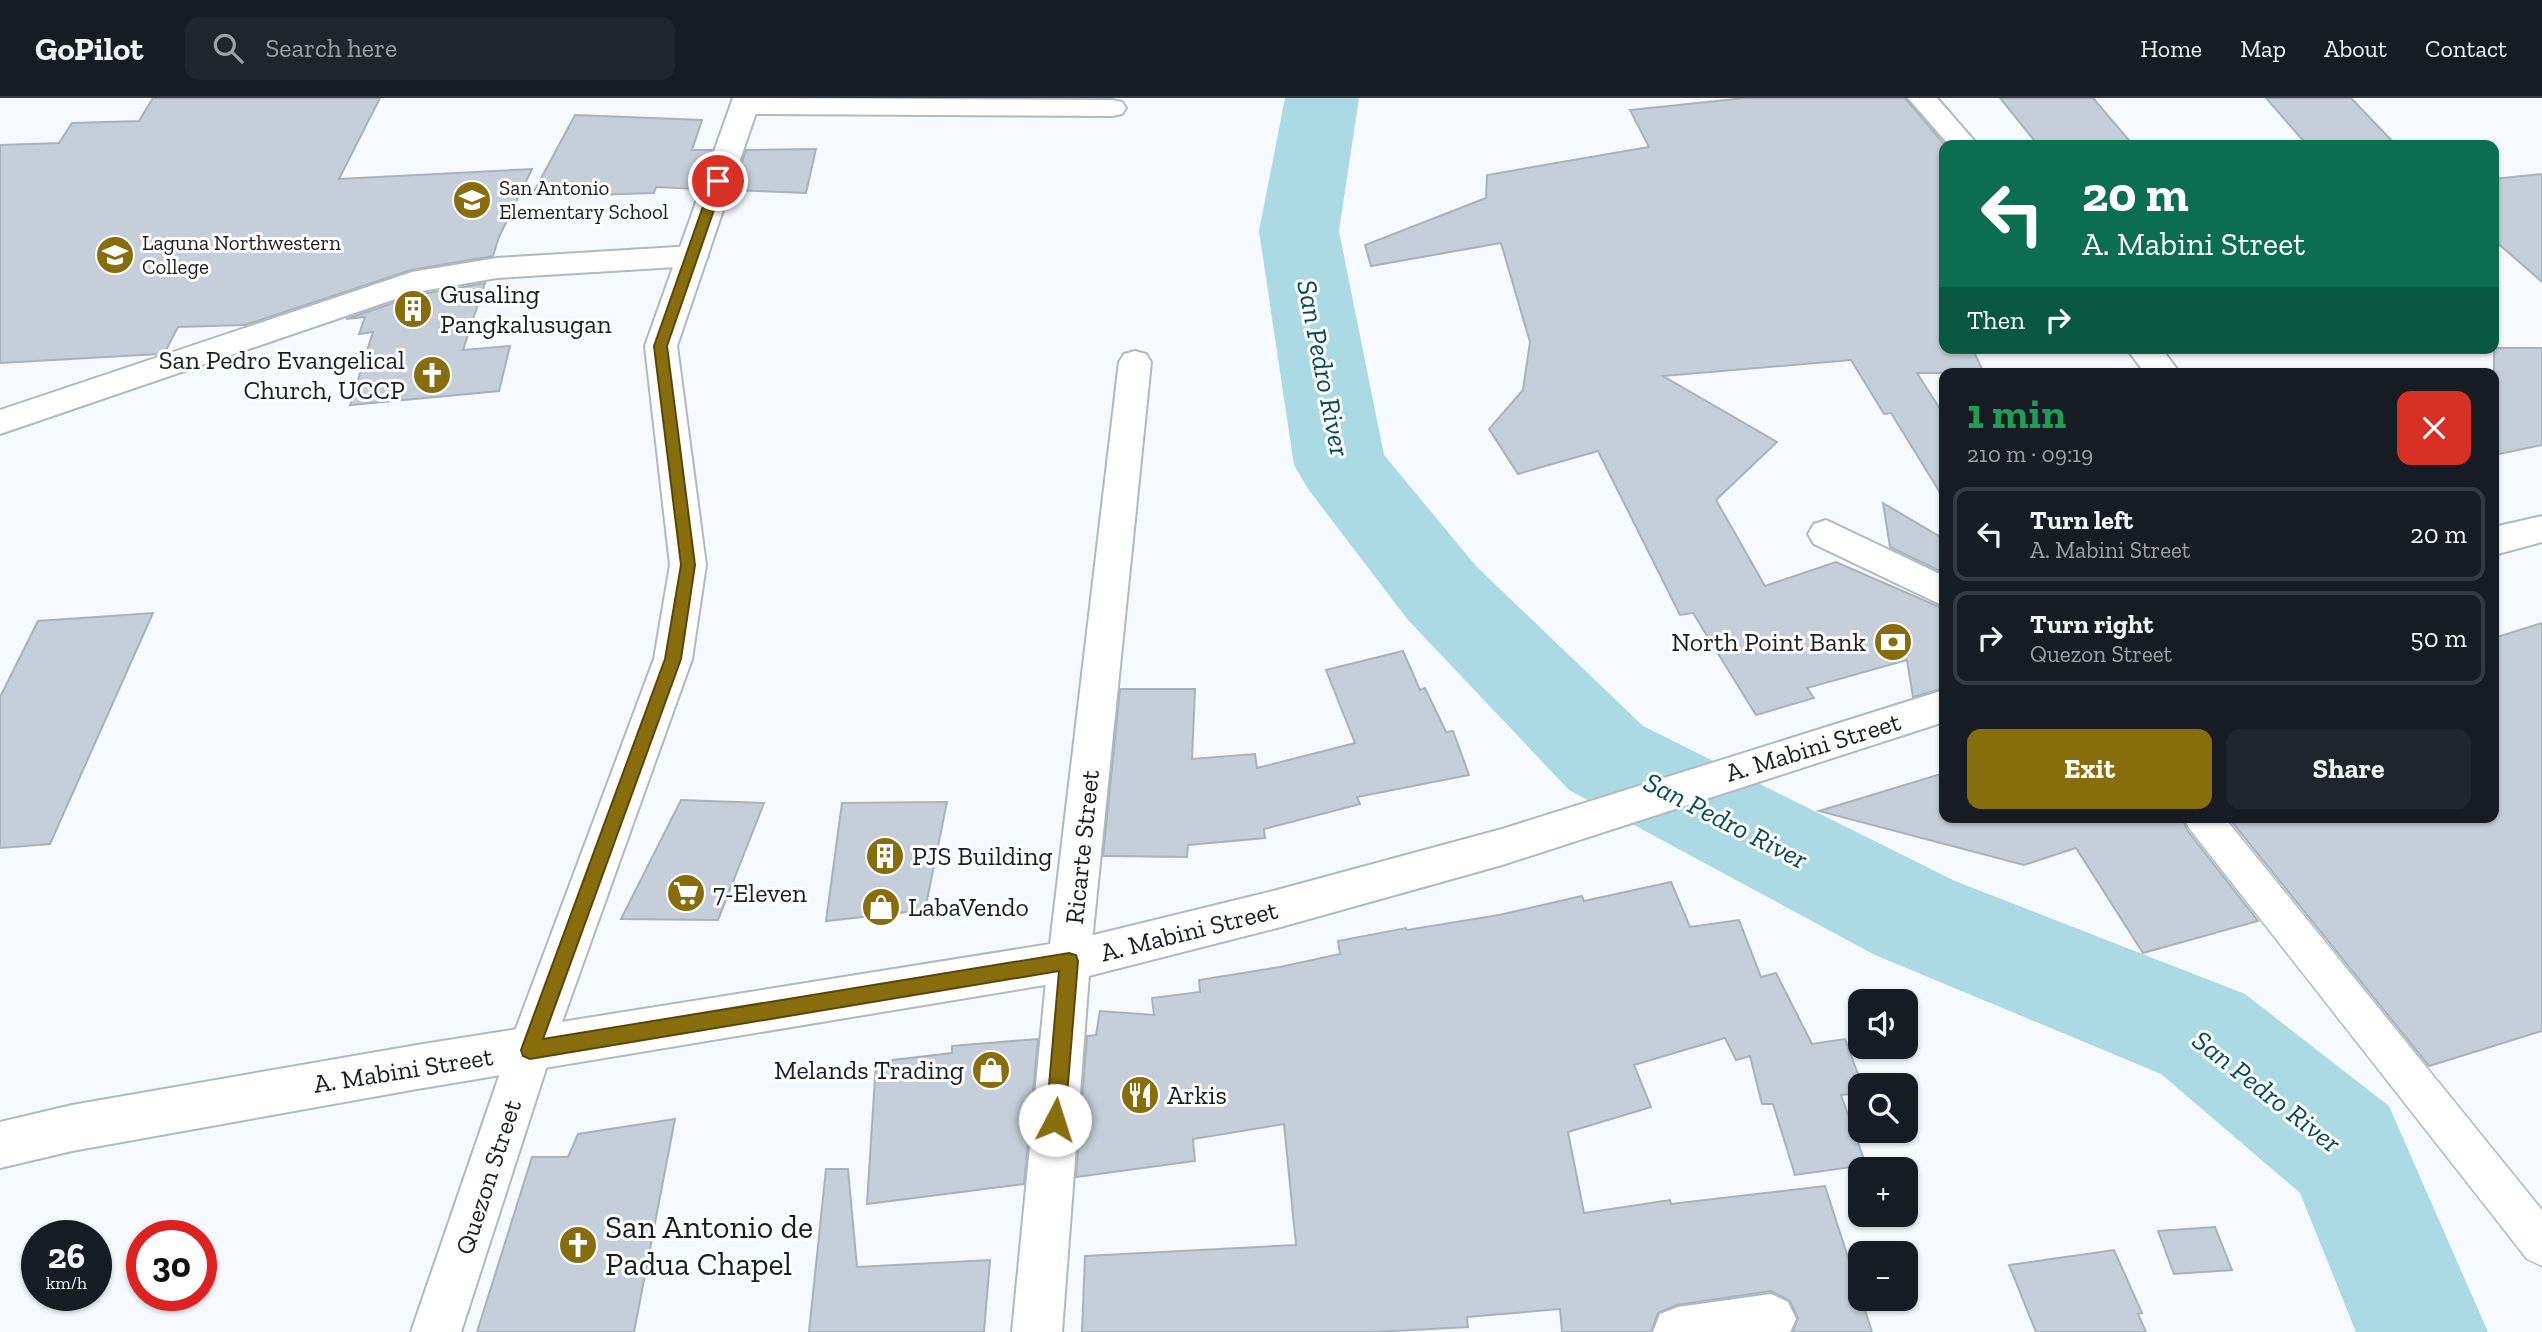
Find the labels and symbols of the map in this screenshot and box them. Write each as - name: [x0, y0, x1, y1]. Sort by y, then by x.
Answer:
- pin: [688, 151, 748, 211]
- place label: San Antonio Elementary School: [499, 175, 669, 224]
- school or university icon: San Antonio Elementary School: [451, 179, 493, 221]
- place label: Laguna Northwestern College: [142, 230, 341, 279]
- school or university icon: Laguna Northwestern College: [94, 234, 136, 276]
- water label: San Pedro River: [1290, 277, 1357, 459]
- place label: Gusaling Pangkalusugan: [440, 278, 612, 340]
- building icon: Gusaling Pangkalusugan: [392, 288, 434, 330]
- place label: San Pedro Evangelical Church, UCCP: [159, 344, 405, 406]
- church icon: San Pedro Evangelical Church, UCCP: [411, 354, 453, 396]
- bank icon: North Point Bank: [1872, 621, 1914, 663]
- place label: North Point Bank: [1671, 626, 1866, 658]
- street label: A. Mabini Street: [1722, 705, 1905, 789]
- water label: San Pedro River: [1639, 765, 1813, 876]
- street label: Ricarte Street: [1058, 768, 1106, 926]
- building icon: PJS Building: [864, 835, 906, 877]
- place label: PJS Building: [912, 840, 1053, 872]
- supermarket icon: 7-Eleven: [665, 872, 707, 914]
- place label: 7-Eleven: [713, 877, 807, 909]
- shop icon: LabaVendo: [860, 886, 902, 928]
- place label: LabaVendo: [908, 891, 1029, 923]
- street label: A. Mabini Street: [1097, 893, 1281, 968]
- water label: San Pedro River: [2186, 1023, 2348, 1160]
- street label: A. Mabini Street: [311, 1040, 495, 1100]
- shop icon: Melands Trading: [970, 1049, 1012, 1091]
- place label: Melands Trading: [774, 1054, 964, 1086]
- restaurant icon: Arkis: [1119, 1074, 1161, 1116]
- place label: Arkis: [1167, 1079, 1227, 1111]
- position arrow: [1018, 1083, 1092, 1157]
- street label: Quezon Street: [448, 1095, 528, 1258]
- place label: San Antonio de Padua Chapel: [605, 1208, 813, 1283]
- speed limit sign: 30: [126, 1220, 217, 1311]
- church icon: San Antonio de Padua Chapel: [557, 1224, 599, 1266]

